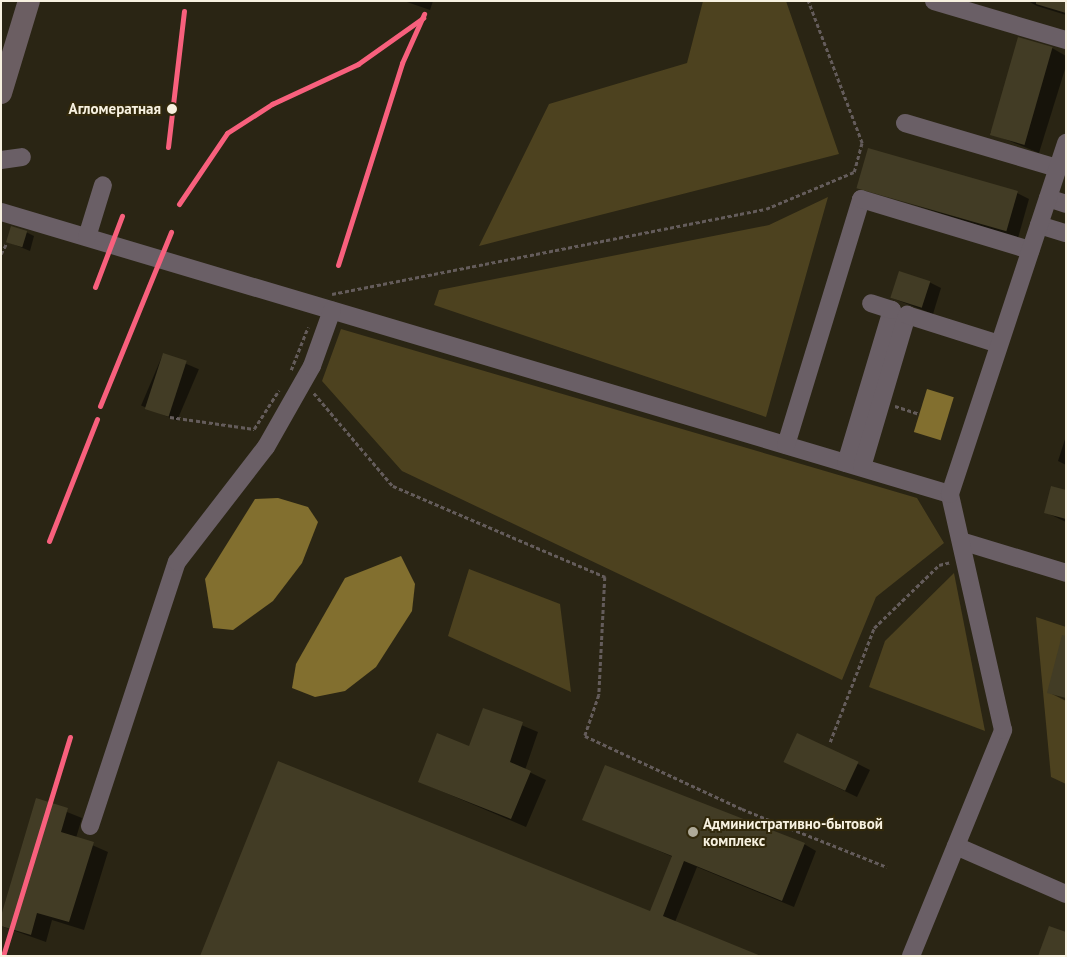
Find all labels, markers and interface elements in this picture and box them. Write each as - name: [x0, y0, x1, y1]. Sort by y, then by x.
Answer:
- place label: Агломератная: [69, 100, 161, 118]
- marker: Агломератная: [165, 102, 179, 116]
- place label: Административно-бытовой комплекс: [703, 814, 883, 849]
- marker: Административно-бытовой комплекс: [687, 826, 699, 838]

